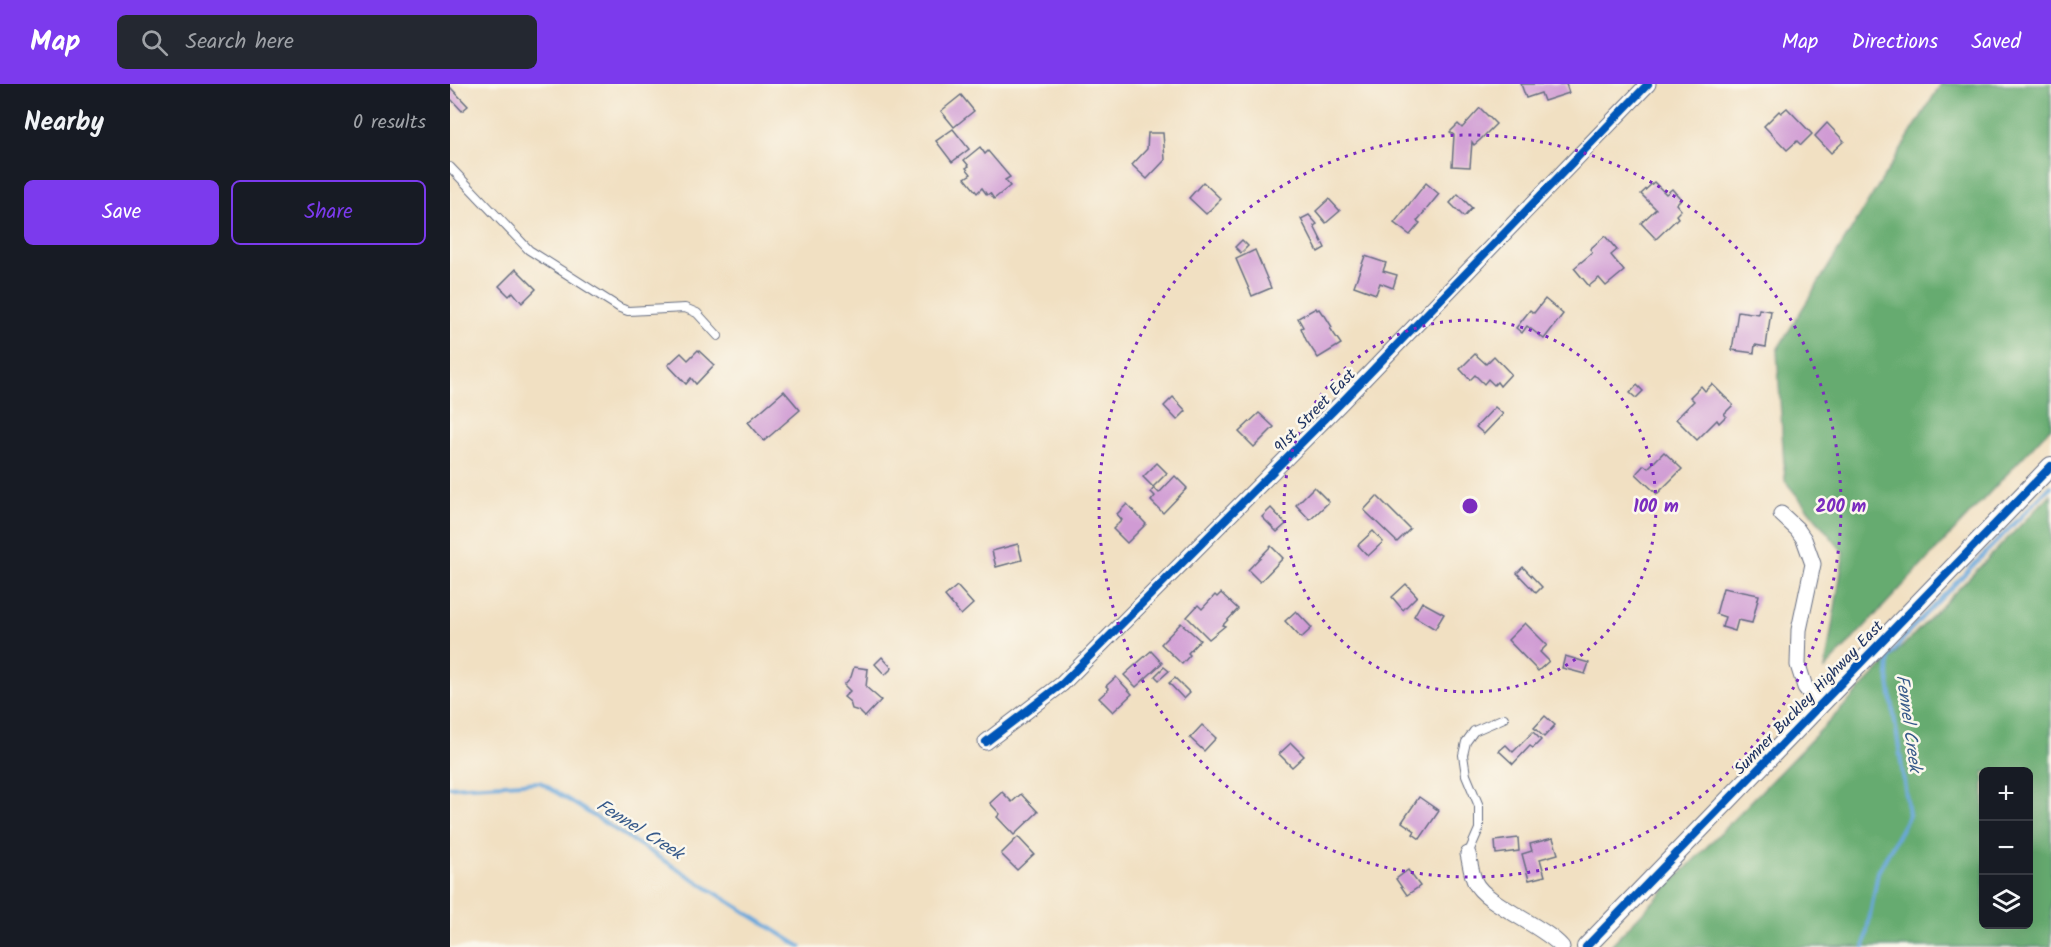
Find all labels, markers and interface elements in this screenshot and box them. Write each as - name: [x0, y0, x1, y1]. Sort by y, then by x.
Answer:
- search box: [117, 15, 537, 69]
- text: Map: [30, 20, 81, 65]
- text: Search here: [186, 25, 294, 60]
- icon: search: [138, 26, 171, 59]
- text: Map: [1782, 26, 1818, 59]
- text: Directions: [1851, 26, 1938, 59]
- text: Saved: [1971, 26, 2021, 59]
- text: Nearby: [24, 102, 104, 144]
- text: 0 results: [353, 107, 426, 139]
- button: Save: [24, 180, 219, 245]
- button: Share: [231, 180, 426, 245]
- street label: 91st Street East: [1268, 363, 1363, 459]
- text: 100 m: [1633, 493, 1679, 522]
- text: 200 m: [1816, 493, 1867, 522]
- centre of rings: [1460, 496, 1480, 516]
- street label: Sumner Buckley Highway East: [1728, 614, 1890, 781]
- water label: Fennel Creek: [1886, 673, 1929, 776]
- map controls: [1979, 767, 2033, 929]
- button: +: [1979, 767, 2033, 821]
- water label: Fennel Creek: [590, 792, 691, 870]
- button: −: [1979, 821, 2033, 875]
- button: layers: [1979, 875, 2033, 929]

